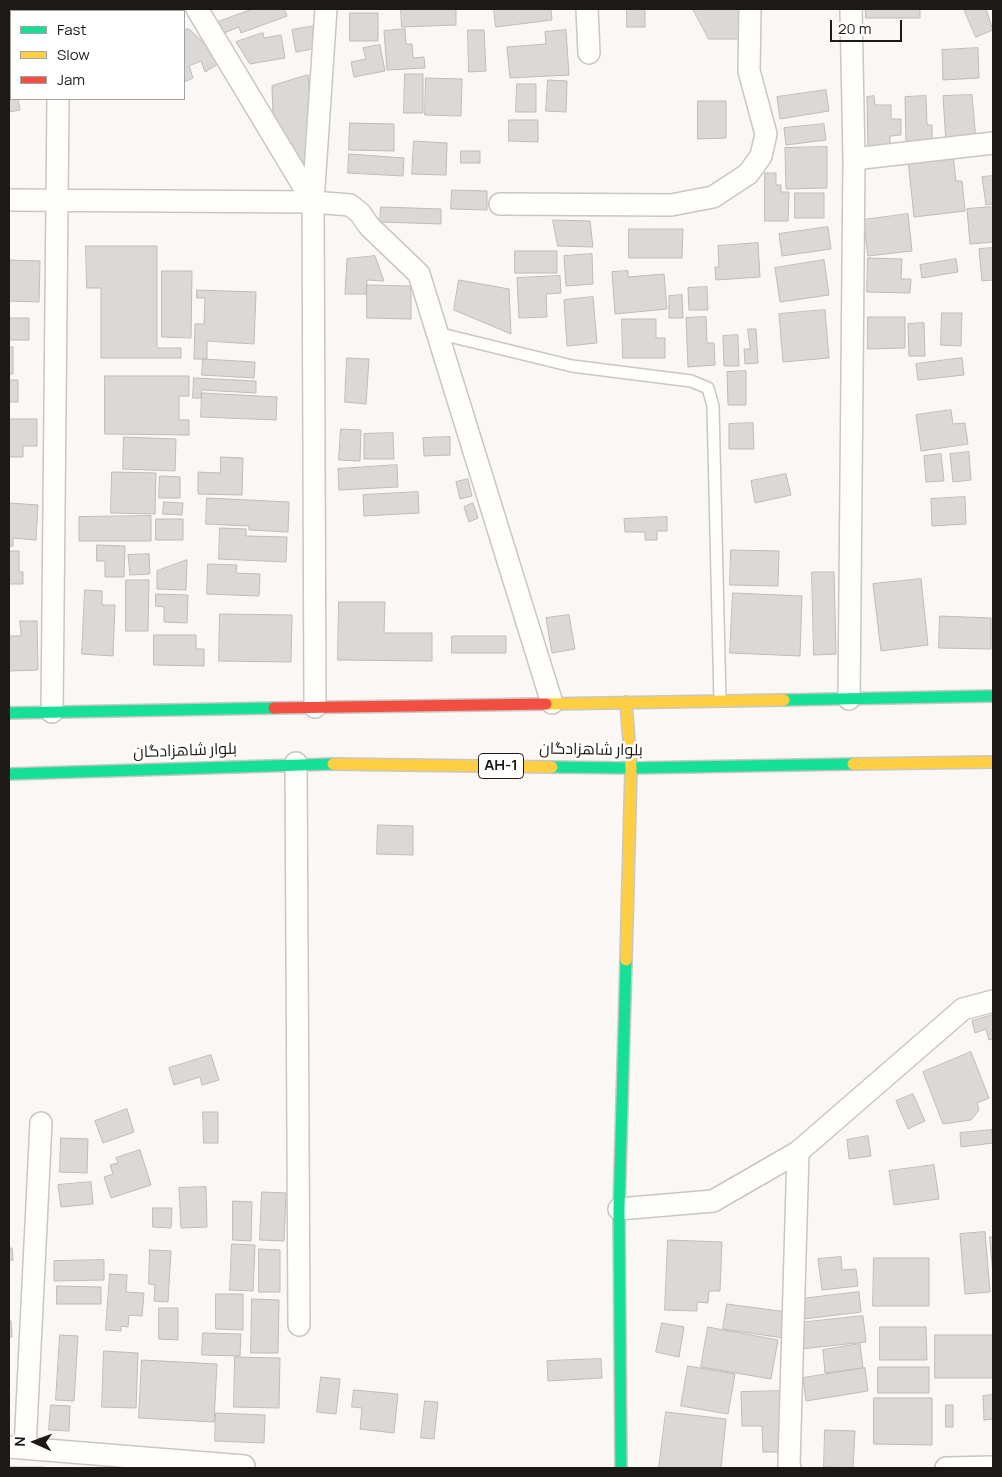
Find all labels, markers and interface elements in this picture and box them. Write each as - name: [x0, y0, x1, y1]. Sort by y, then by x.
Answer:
- legend: [10, 10, 185, 100]
- scale bar: [832, 10, 904, 42]
- text: 20 m: [838, 18, 871, 39]
- text: Fast: [57, 19, 86, 40]
- text: Slow: [57, 44, 90, 65]
- text: Jam: [57, 69, 85, 90]
- street label: بلوار شاهزادگان: [539, 739, 643, 761]
- street label: بلوار شاهزادگان: [133, 740, 237, 762]
- road number: AH-1: [478, 754, 524, 778]
- north arrow: [10, 1417, 60, 1467]
- text: N: [10, 1436, 29, 1447]

